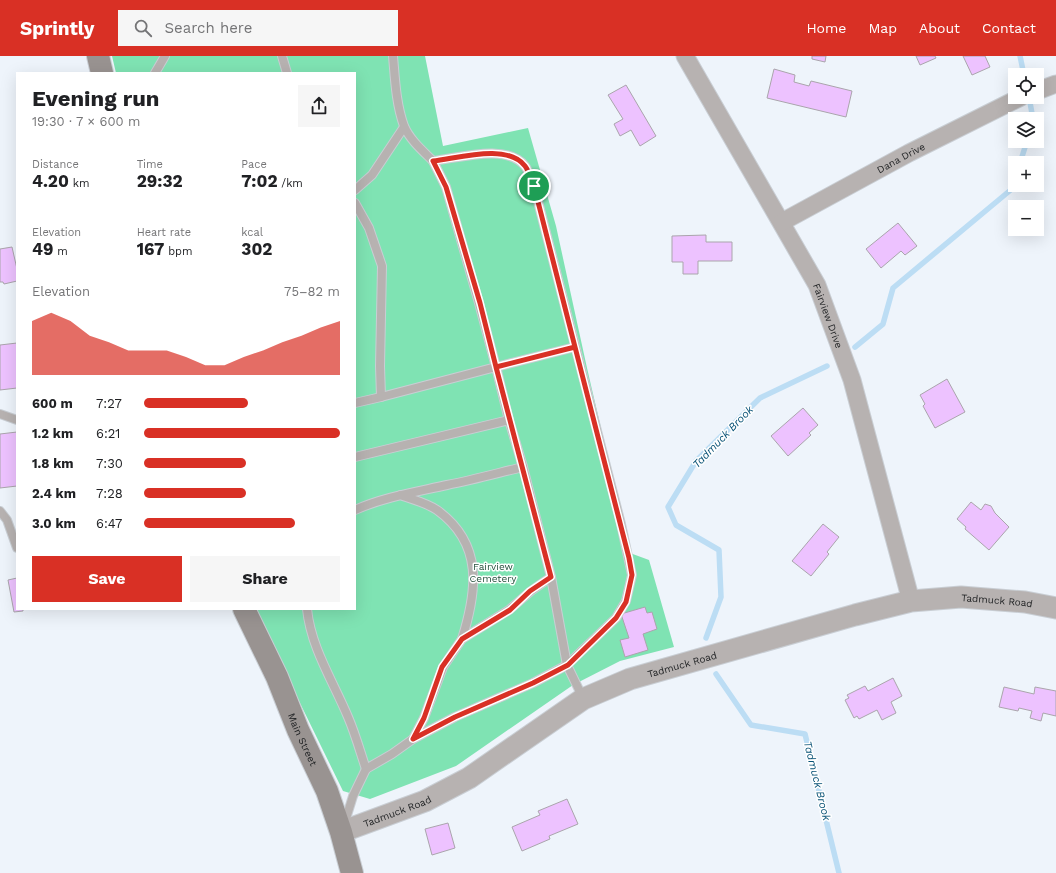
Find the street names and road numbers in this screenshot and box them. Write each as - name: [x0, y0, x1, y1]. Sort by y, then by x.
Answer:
- street label: Dana Drive: [875, 140, 927, 175]
- street label: Fairview Drive: [811, 282, 845, 350]
- street label: Tadmuck Road: [961, 592, 1034, 609]
- street label: Tadmuck Road: [646, 649, 718, 679]
- street label: Main Street: [286, 711, 320, 768]
- street label: Tadmuck Road: [362, 793, 433, 829]

